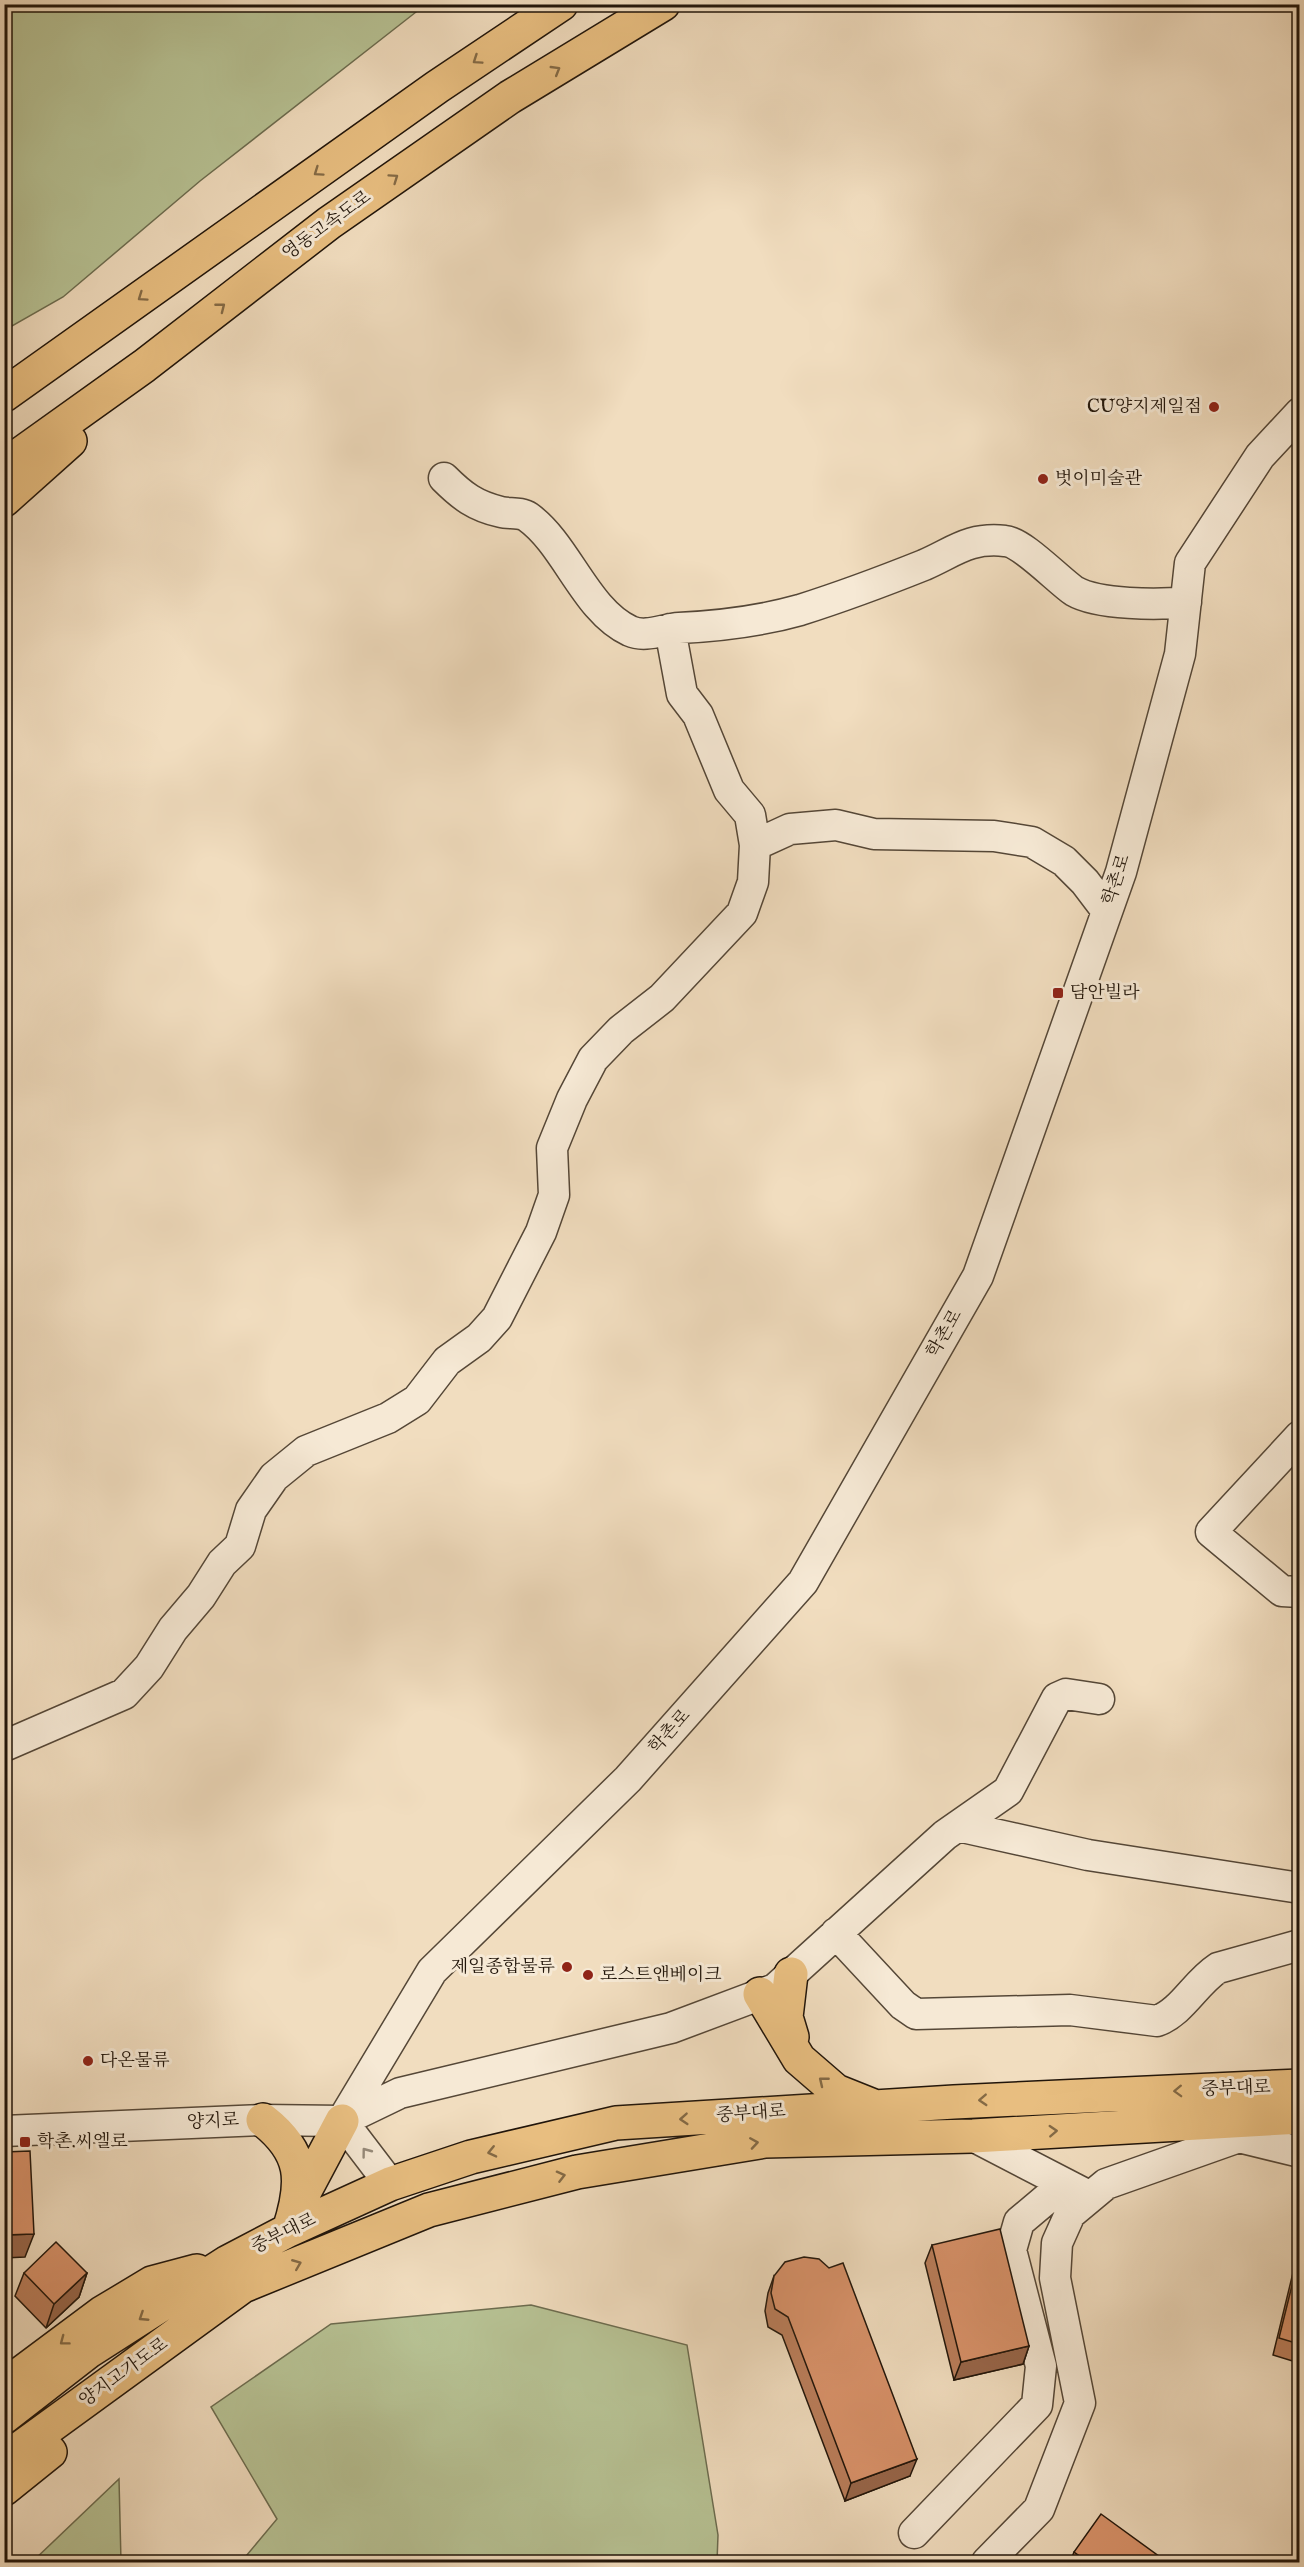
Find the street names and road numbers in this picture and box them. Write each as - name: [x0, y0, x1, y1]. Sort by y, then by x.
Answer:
- street label: 영동고속도로: [278, 186, 376, 266]
- street label: 학촌로: [1098, 852, 1136, 908]
- street label: 학촌로: [922, 1306, 968, 1362]
- street label: 학촌로: [644, 1705, 696, 1759]
- street label: 중부대로: [1201, 2076, 1271, 2102]
- street label: 중부대로: [716, 2100, 786, 2128]
- street label: 양지로: [186, 2109, 240, 2135]
- street label: 중부대로: [248, 2208, 320, 2260]
- street label: 양지고가도로: [75, 2333, 173, 2413]

